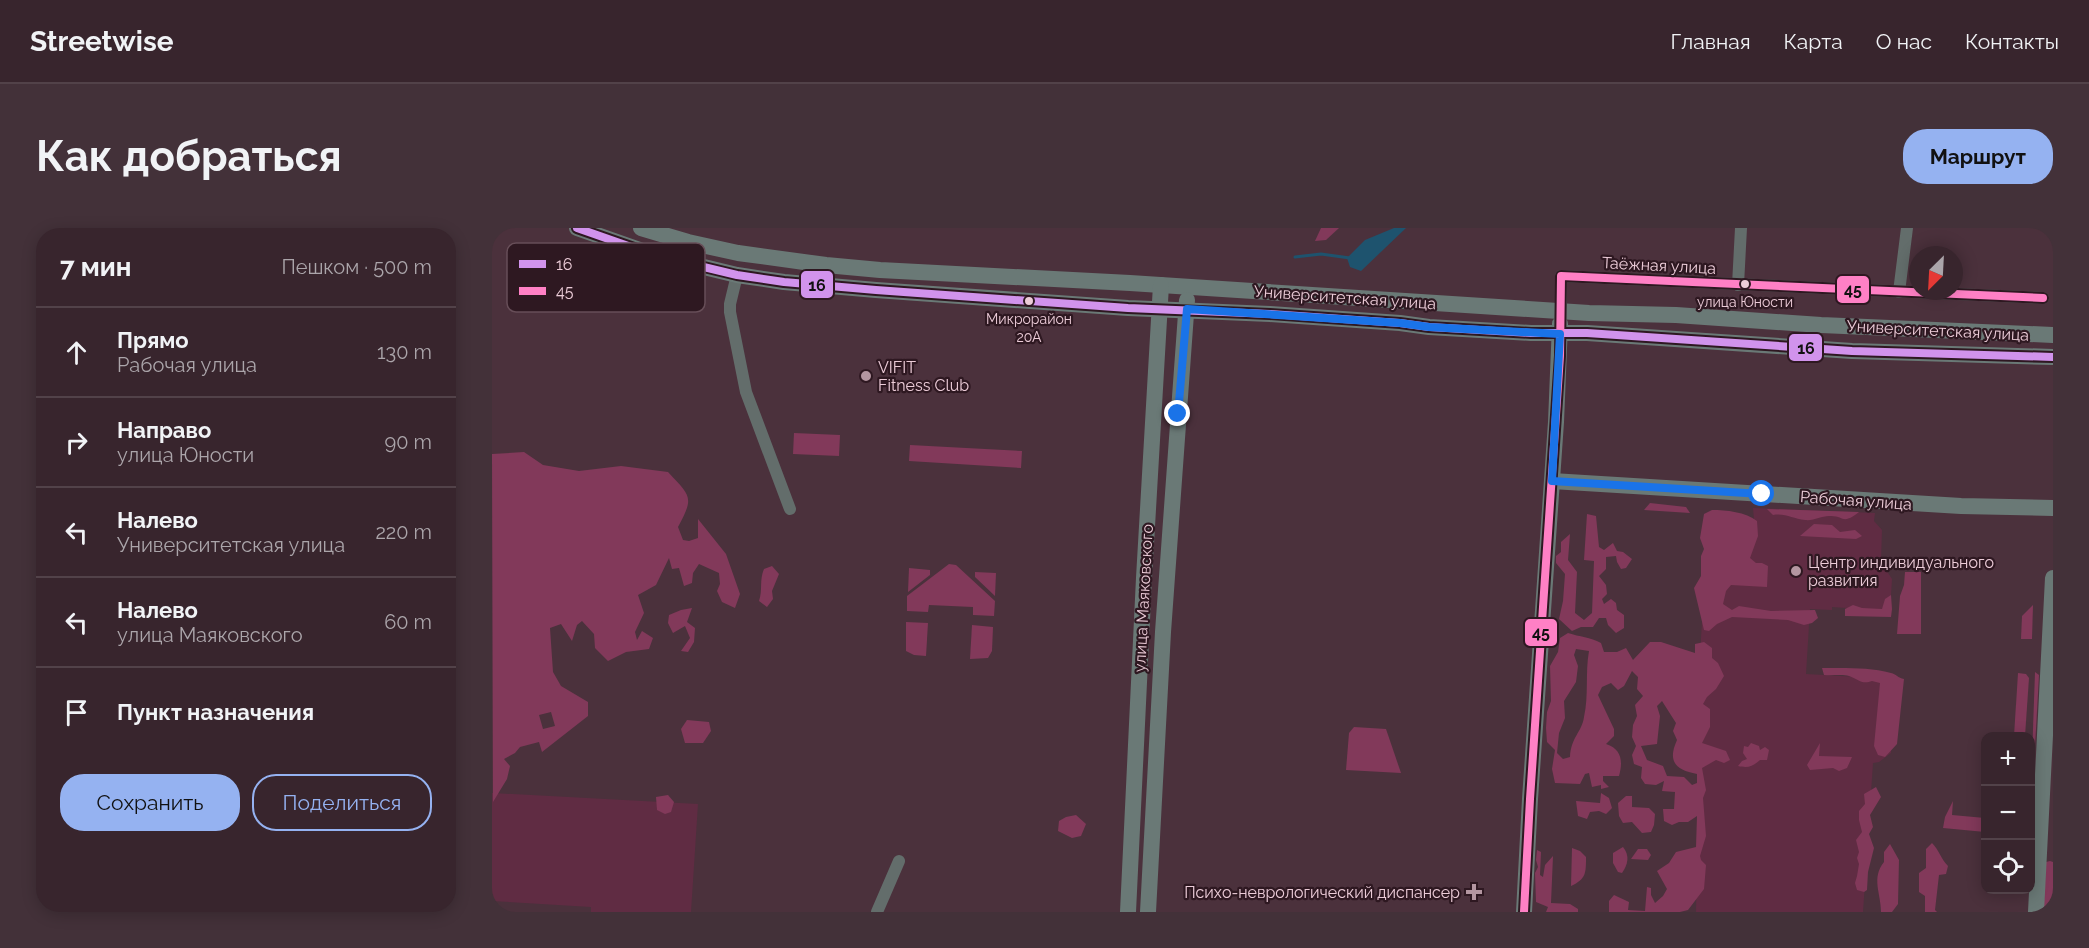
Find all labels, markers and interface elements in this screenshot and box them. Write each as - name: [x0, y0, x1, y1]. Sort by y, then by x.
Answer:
- text: Streetwise: [30, 25, 174, 58]
- text: Главная: [1671, 29, 1751, 54]
- text: Карта: [1784, 29, 1843, 54]
- text: О нас: [1876, 29, 1932, 54]
- text: Контакты: [1965, 29, 2059, 54]
- button: Маршрут: [1903, 129, 2053, 184]
- text: Как добраться: [36, 132, 342, 181]
- legend: [507, 243, 705, 312]
- north arrow: [1909, 246, 1963, 300]
- text: 7 мин: [60, 252, 131, 282]
- street label: Таёжная улица: [1602, 253, 1716, 278]
- text: Пешком · 500 m: [281, 255, 432, 279]
- text: 16: [556, 255, 573, 274]
- line badge: 16: [800, 270, 834, 299]
- line badge: 45: [1836, 275, 1870, 304]
- text: 16: [808, 276, 826, 295]
- marker: улица Юности: [1739, 278, 1751, 290]
- text: 45: [1844, 280, 1862, 299]
- text: 45: [556, 282, 574, 301]
- street label: Университетская улица: [1253, 282, 1437, 313]
- place label: улица Юности: [1697, 294, 1793, 310]
- marker: Микрорайон 20А: [1023, 295, 1035, 307]
- place label: Микрорайон 20А: [986, 311, 1072, 345]
- street label: Университетская улица: [1846, 316, 2030, 345]
- text: Прямо: [117, 327, 189, 353]
- line badge: 16: [1788, 333, 1823, 362]
- icon: ahead: [60, 336, 93, 369]
- text: 16: [1797, 339, 1815, 358]
- text: 130 m: [377, 340, 432, 364]
- text: Рабочая улица: [117, 353, 257, 377]
- place label: VIFIT Fitness Club: [878, 358, 969, 395]
- marker: VIFIT Fitness Club: [859, 369, 873, 383]
- route end: [1164, 400, 1190, 426]
- text: Направо: [117, 417, 211, 443]
- icon: right: [60, 426, 93, 459]
- text: 90 m: [385, 430, 432, 454]
- text: улица Юности: [117, 443, 254, 467]
- route start: [1748, 480, 1774, 506]
- street label: Рабочая улица: [1799, 487, 1912, 514]
- text: Налево: [117, 507, 198, 533]
- icon: left: [60, 516, 93, 549]
- text: 220 m: [375, 520, 432, 544]
- street label: улица Маяковского: [1130, 523, 1157, 673]
- text: Университетская улица: [117, 533, 345, 557]
- place label: Центр индивидуального развития: [1808, 553, 1994, 590]
- marker: Центр индивидуального развития: [1789, 564, 1803, 578]
- text: Налево: [117, 597, 198, 623]
- icon: left: [60, 606, 93, 639]
- text: 60 m: [384, 610, 432, 634]
- line badge: 45: [1524, 618, 1558, 647]
- text: улица Маяковского: [117, 623, 303, 647]
- text: 45: [1532, 623, 1550, 642]
- icon: arrive: [60, 696, 93, 729]
- text: Пункт назначения: [117, 699, 314, 725]
- map controls: [1981, 732, 2035, 894]
- button: +: [1981, 732, 2035, 786]
- button: Сохранить: [60, 774, 240, 831]
- button: Поделиться: [252, 774, 432, 831]
- button: −: [1981, 786, 2035, 840]
- button: locate: [1981, 840, 2035, 894]
- place label: Психо-неврологический диспансер: [1184, 883, 1460, 902]
- marker: Психо-неврологический диспансер: [1465, 883, 1483, 901]

